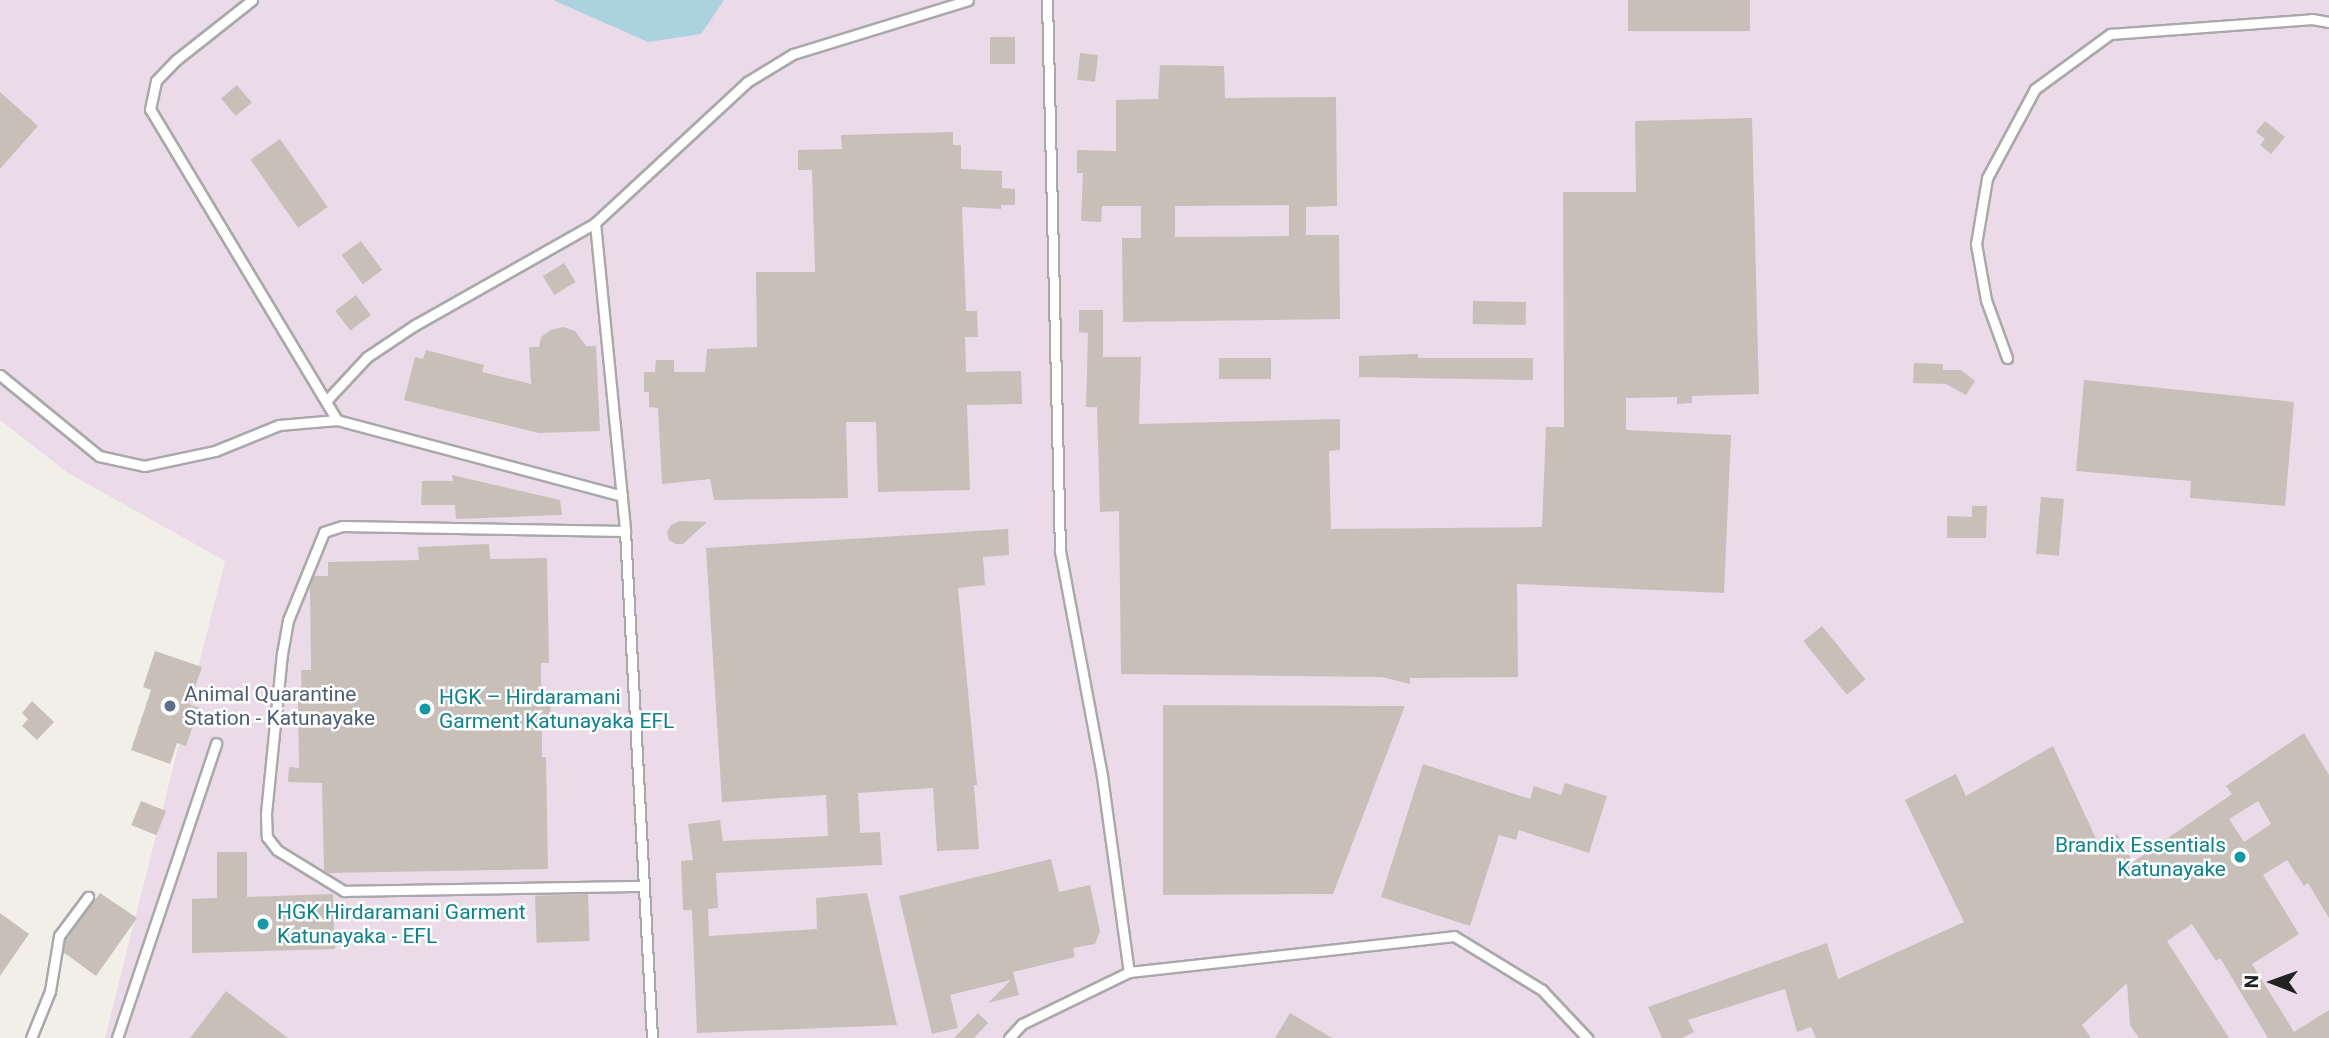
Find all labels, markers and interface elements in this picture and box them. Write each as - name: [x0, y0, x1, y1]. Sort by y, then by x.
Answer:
- place label: Animal Quarantine Station - Katunayake: [184, 681, 375, 731]
- place label: HGK – Hirdaramani Garment Katunayaka EFL: [439, 684, 674, 734]
- marker: Animal Quarantine Station - Katunayake: [162, 698, 178, 714]
- marker: HGK – Hirdaramani Garment Katunayaka EFL: [417, 701, 433, 717]
- place label: Brandix Essentials Katunayake: [2055, 832, 2226, 882]
- marker: Brandix Essentials Katunayake: [2232, 849, 2248, 865]
- place label: HGK Hirdaramani Garment Katunayaka - EFL: [277, 899, 526, 949]
- marker: HGK Hirdaramani Garment Katunayaka - EFL: [255, 916, 271, 932]
- north arrow: [2238, 947, 2308, 1017]
- text: N: [2240, 975, 2263, 989]

